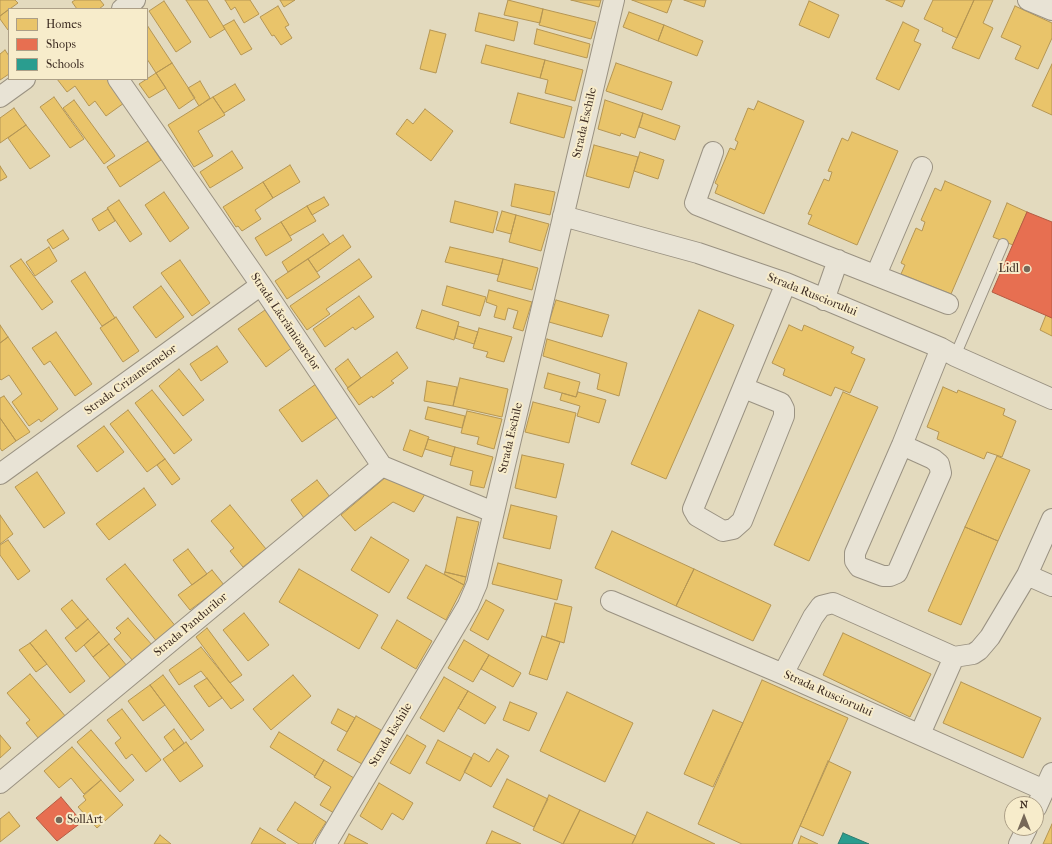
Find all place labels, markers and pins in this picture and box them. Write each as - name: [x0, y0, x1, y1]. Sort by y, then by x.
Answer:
- place label: Lidl: [998, 262, 1019, 276]
- marker: Lidl: [1022, 264, 1032, 274]
- place label: SollArt: [67, 813, 103, 827]
- marker: SollArt: [54, 815, 64, 825]

